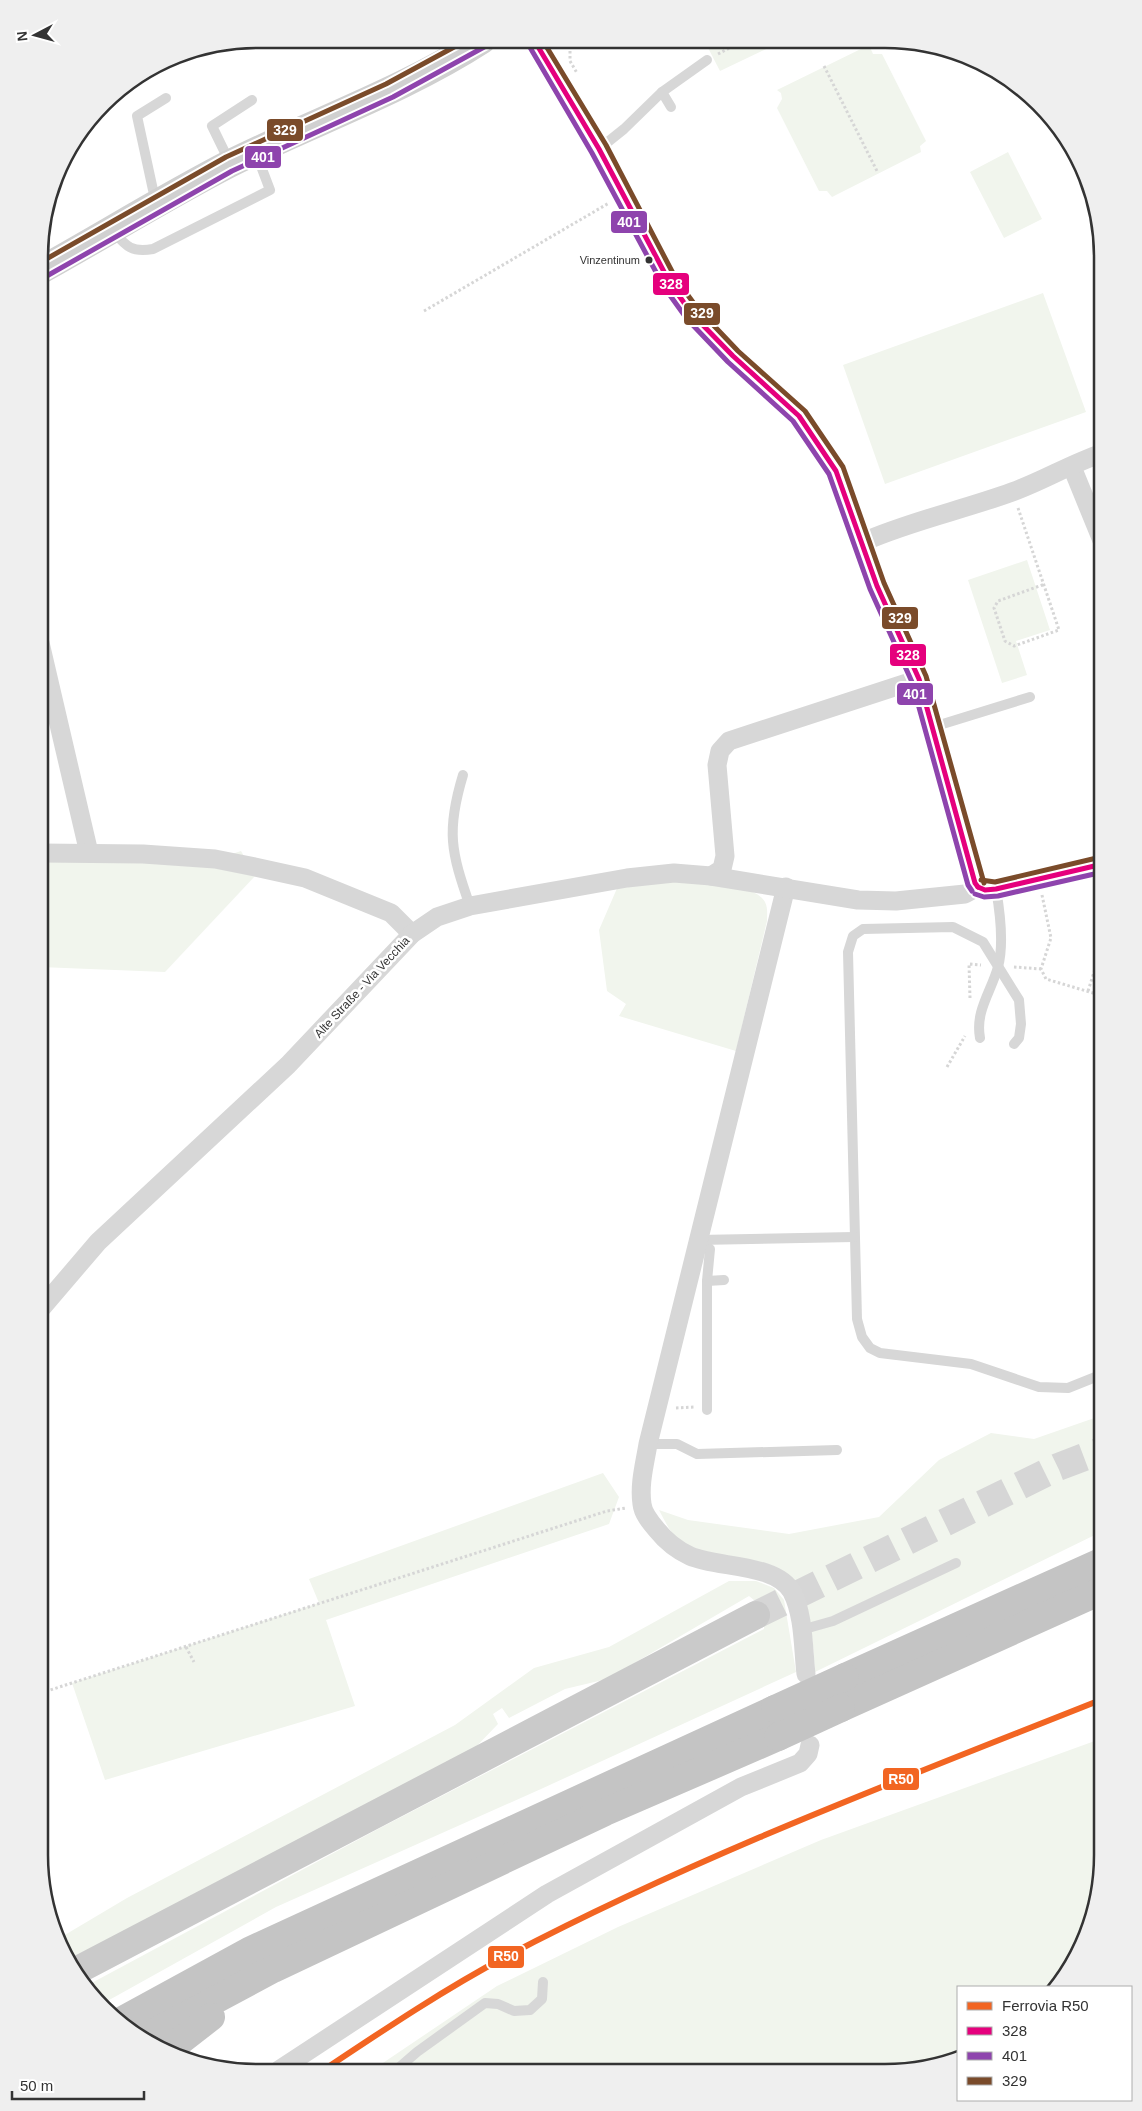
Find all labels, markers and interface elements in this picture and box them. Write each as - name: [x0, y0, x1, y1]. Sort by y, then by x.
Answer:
- north arrow: [10, 10, 60, 60]
- text: N: [14, 30, 31, 42]
- line badge: 329: [266, 118, 304, 142]
- text: 329: [273, 122, 297, 138]
- line badge: 401: [244, 145, 282, 169]
- text: 401: [251, 149, 275, 165]
- line badge: 401: [610, 210, 648, 234]
- text: 401: [617, 214, 641, 230]
- place label: Vinzentinum: [580, 254, 640, 266]
- marker: Vinzentinum: [644, 255, 654, 265]
- line badge: 328: [652, 272, 690, 296]
- text: 328: [659, 276, 683, 292]
- line badge: 329: [683, 302, 721, 326]
- text: 329: [690, 305, 714, 321]
- line badge: 329: [881, 606, 919, 630]
- text: 329: [888, 610, 912, 626]
- line badge: 328: [889, 643, 927, 667]
- text: 328: [896, 647, 920, 663]
- line badge: 401: [896, 682, 934, 706]
- text: 401: [903, 686, 927, 702]
- street label: Alte Straße - Via Vecchia: [311, 933, 413, 1040]
- line badge: R50: [882, 1767, 920, 1791]
- text: R50: [888, 1771, 914, 1787]
- line badge: R50: [487, 1945, 525, 1969]
- text: R50: [493, 1948, 519, 1964]
- legend: [957, 1986, 1132, 2101]
- text: Ferrovia R50: [1002, 1997, 1089, 2014]
- text: 328: [1002, 2022, 1027, 2039]
- text: 401: [1002, 2047, 1027, 2064]
- scale bar: [12, 2068, 145, 2100]
- text: 329: [1002, 2072, 1027, 2089]
- text: 50 m: [20, 2077, 53, 2094]

